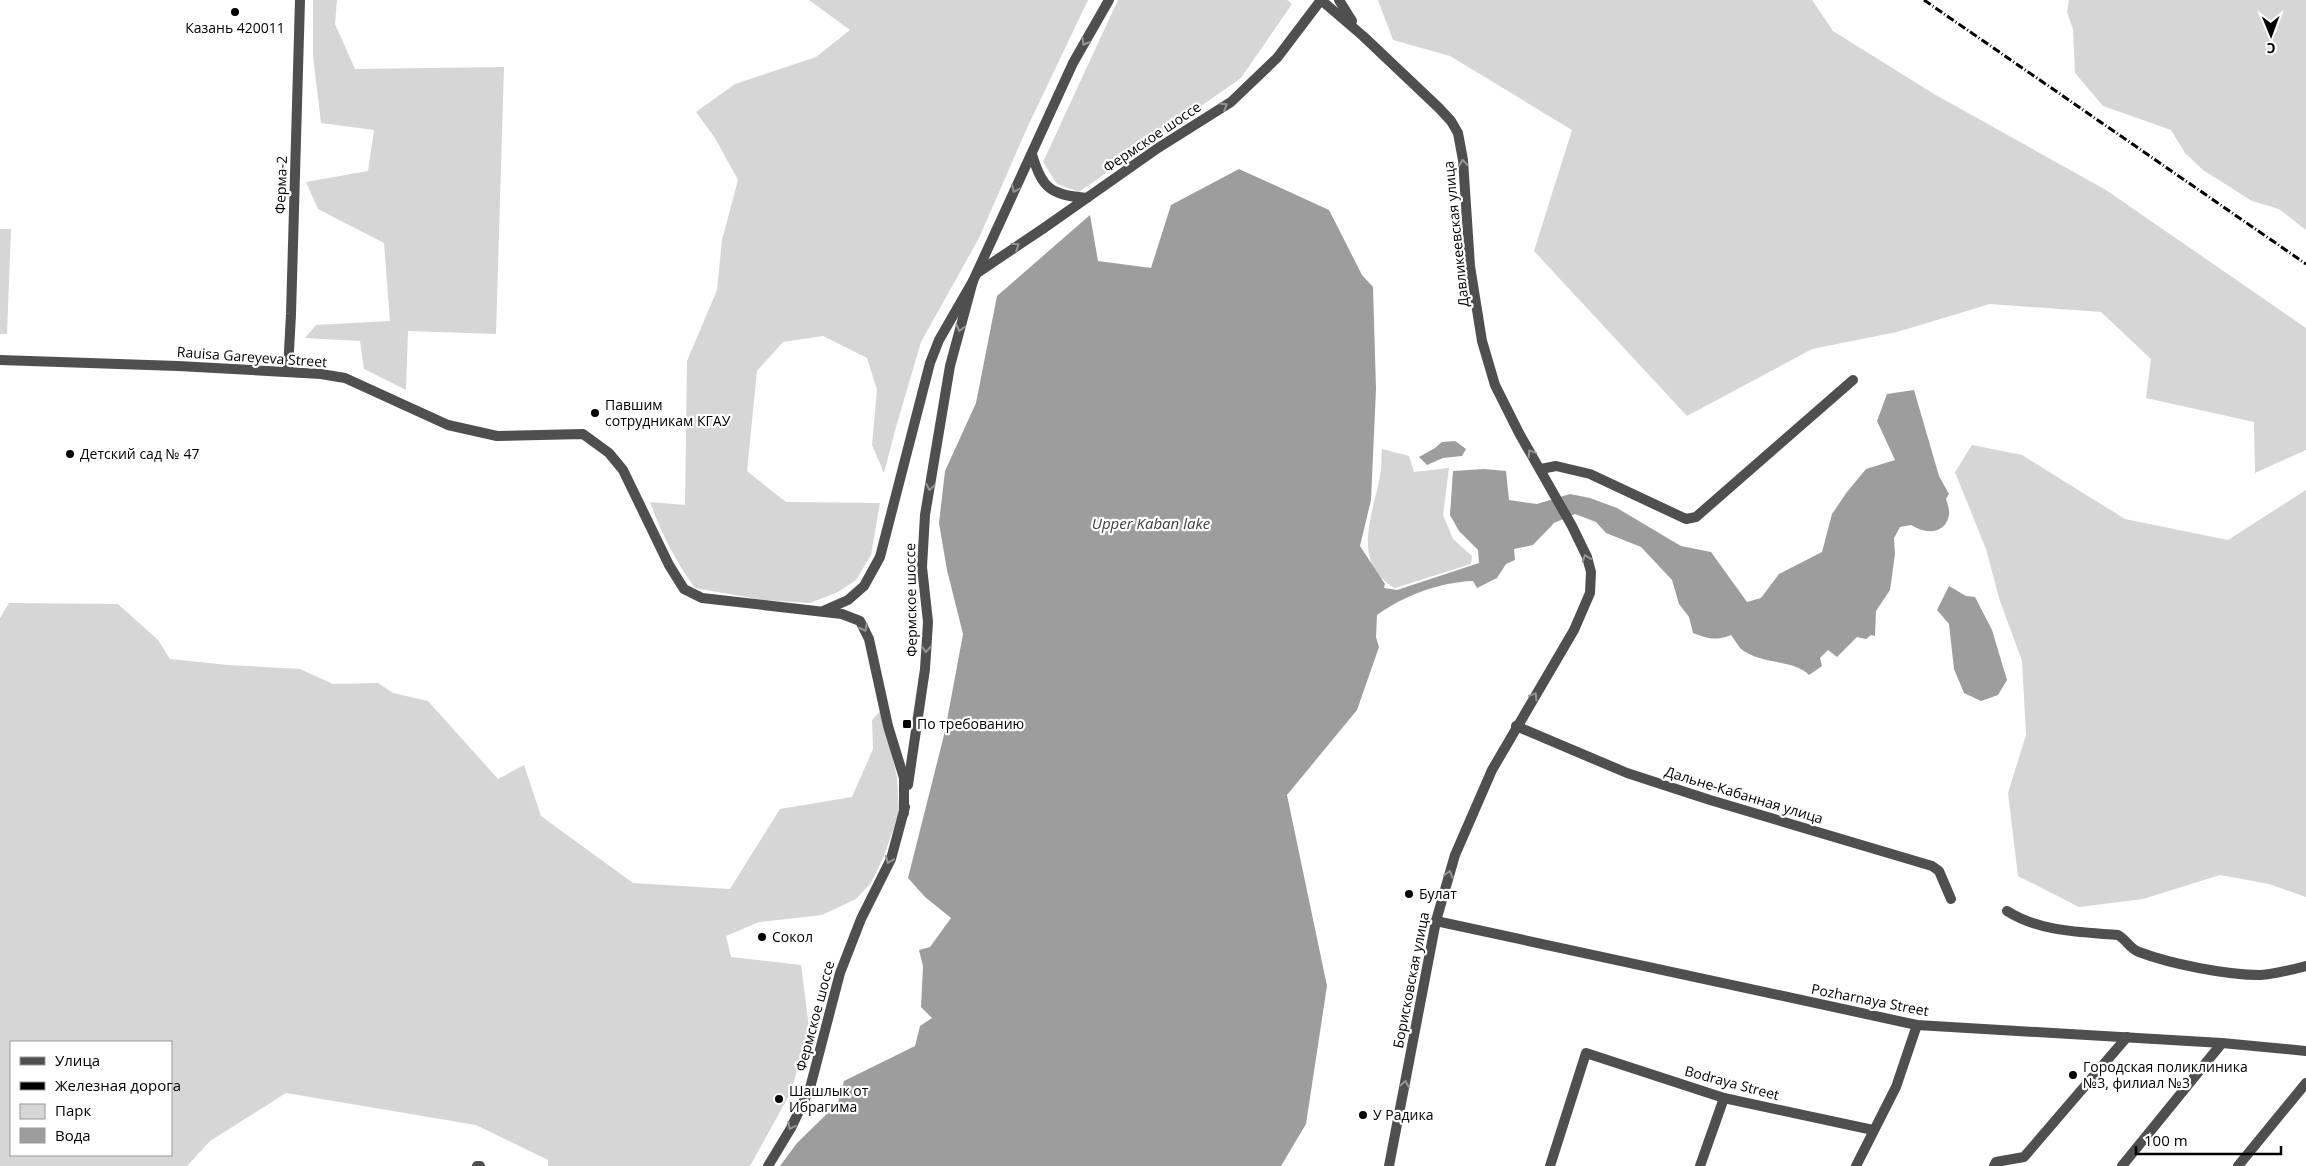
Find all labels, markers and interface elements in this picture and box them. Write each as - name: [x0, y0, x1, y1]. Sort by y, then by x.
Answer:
- marker: Казань 420011: [229, 6, 241, 18]
- north arrow: [2246, 10, 2296, 60]
- place label: Казань 420011: [185, 18, 285, 37]
- one-way arrow: [1081, 37, 1091, 46]
- text: С: [2267, 39, 2276, 58]
- street label: Фермское шоссе: [1099, 97, 1204, 176]
- one-way arrow: [1218, 103, 1227, 113]
- street label: Ферма-2: [270, 156, 291, 214]
- one-way arrow: [1458, 159, 1469, 167]
- street label: Давликеевская улица: [1438, 160, 1473, 308]
- one-way arrow: [1011, 184, 1022, 193]
- one-way arrow: [1011, 242, 1020, 252]
- one-way arrow: [955, 323, 966, 332]
- street label: Rauisa Gareyeva Street: [176, 342, 328, 371]
- place label: Павшим сотрудникам КГАУ: [605, 395, 731, 430]
- marker: Павшим сотрудникам КГАУ: [589, 407, 601, 419]
- place label: Детский сад № 47: [80, 444, 199, 463]
- marker: Детский сад № 47: [64, 448, 76, 460]
- one-way arrow: [1528, 450, 1538, 459]
- one-way arrow: [925, 483, 935, 492]
- water label: Upper Kaban lake: [1092, 513, 1211, 533]
- street label: Фермское шоссе: [900, 543, 921, 657]
- one-way arrow: [1582, 554, 1592, 563]
- one-way arrow: [858, 623, 868, 632]
- one-way arrow: [921, 645, 932, 653]
- one-way arrow: [1528, 692, 1538, 701]
- place label: По требованию: [917, 714, 1024, 733]
- marker: По требованию: [901, 718, 913, 730]
- street label: Дальне-Кабанная улица: [1663, 761, 1826, 828]
- one-way arrow: [885, 855, 896, 864]
- one-way arrow: [1444, 870, 1454, 878]
- place label: Булат: [1419, 884, 1457, 903]
- marker: Булат: [1403, 888, 1415, 900]
- street label: Борисковская улица: [1388, 910, 1433, 1050]
- place label: Сокол: [772, 927, 813, 946]
- marker: Сокол: [756, 931, 768, 943]
- street label: Фермское шоссе: [791, 958, 838, 1073]
- street label: Pozharnaya Street: [1810, 979, 1931, 1020]
- legend: [10, 1041, 172, 1156]
- text: Улица: [55, 1050, 100, 1070]
- place label: Городская поликлиника №3, филиал №3: [2083, 1057, 2248, 1092]
- street label: Bodraya Street: [1683, 1061, 1781, 1104]
- marker: Городская поликлиника №3, филиал №3: [2067, 1069, 2079, 1081]
- text: Железная дорога: [55, 1075, 181, 1095]
- one-way arrow: [1399, 1079, 1410, 1088]
- place label: Шашлык от Ибрагима: [789, 1081, 869, 1116]
- marker: Шашлык от Ибрагима: [773, 1093, 785, 1105]
- text: Парк: [55, 1100, 91, 1120]
- place label: У Радика: [1373, 1105, 1433, 1124]
- marker: У Радика: [1357, 1109, 1369, 1121]
- one-way arrow: [787, 1121, 797, 1130]
- scale bar: [2136, 1124, 2281, 1156]
- text: Вода: [55, 1125, 91, 1145]
- text: 100 m: [2144, 1130, 2188, 1150]

